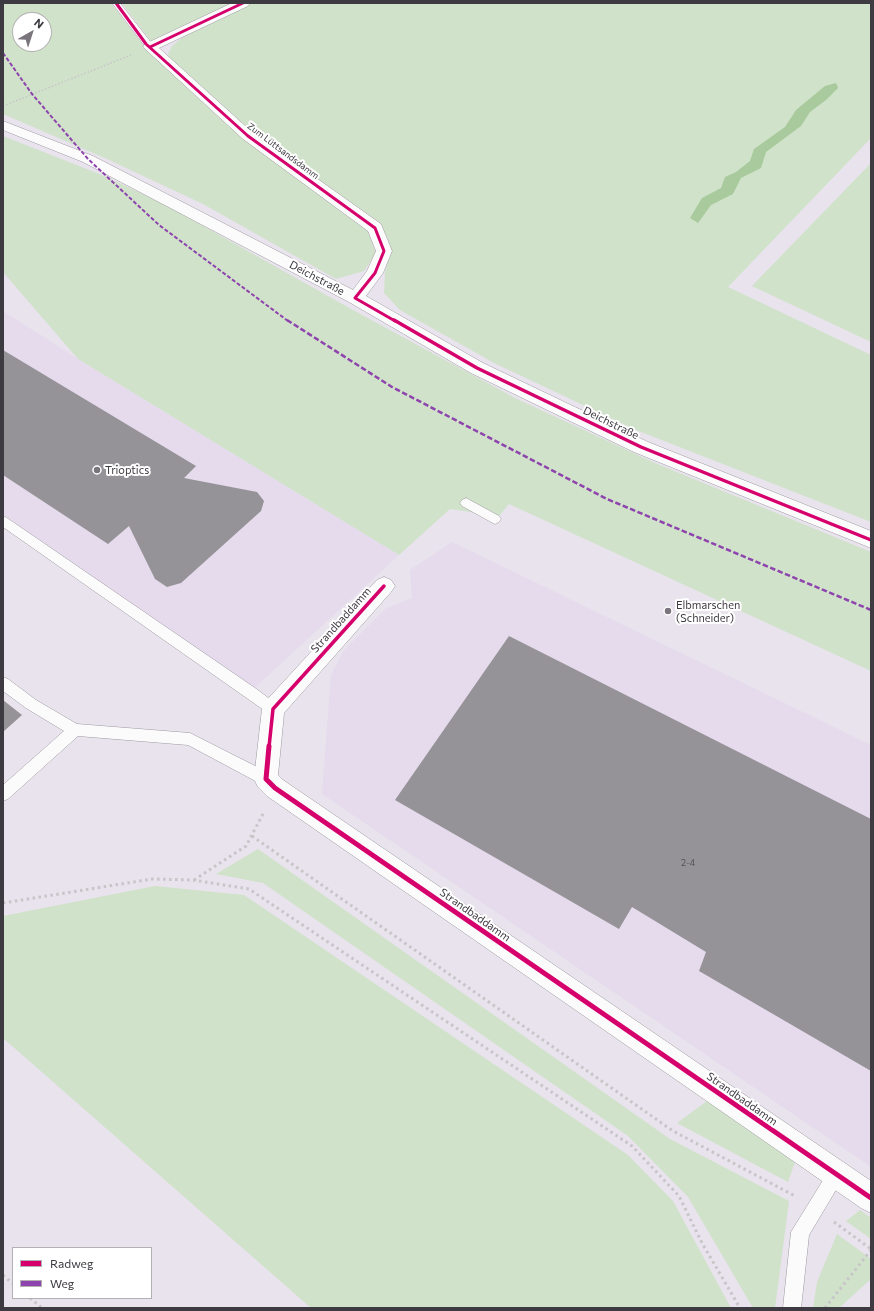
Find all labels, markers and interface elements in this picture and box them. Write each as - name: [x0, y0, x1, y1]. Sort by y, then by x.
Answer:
- north arrow: [12, 12, 52, 52]
- text: N: [32, 15, 47, 31]
- street label: Zum Lüttsandsdamm: [245, 120, 321, 182]
- street label: Deichstraße: [287, 258, 347, 298]
- street label: Deichstraße: [581, 404, 641, 442]
- place label: Trioptics: [105, 463, 149, 477]
- marker: Trioptics: [92, 465, 102, 475]
- street label: Strandbaddamm: [308, 585, 374, 655]
- place label: Elbmarschen (Schneider): [676, 598, 740, 624]
- marker: Elbmarschen (Schneider): [663, 606, 673, 616]
- house number: 2-4: [681, 858, 695, 868]
- street label: Strandbaddamm: [437, 886, 513, 944]
- street label: Strandbaddamm: [704, 1070, 780, 1128]
- legend: [12, 1247, 152, 1299]
- text: Radweg: [50, 1256, 93, 1270]
- text: Weg: [50, 1276, 74, 1290]

